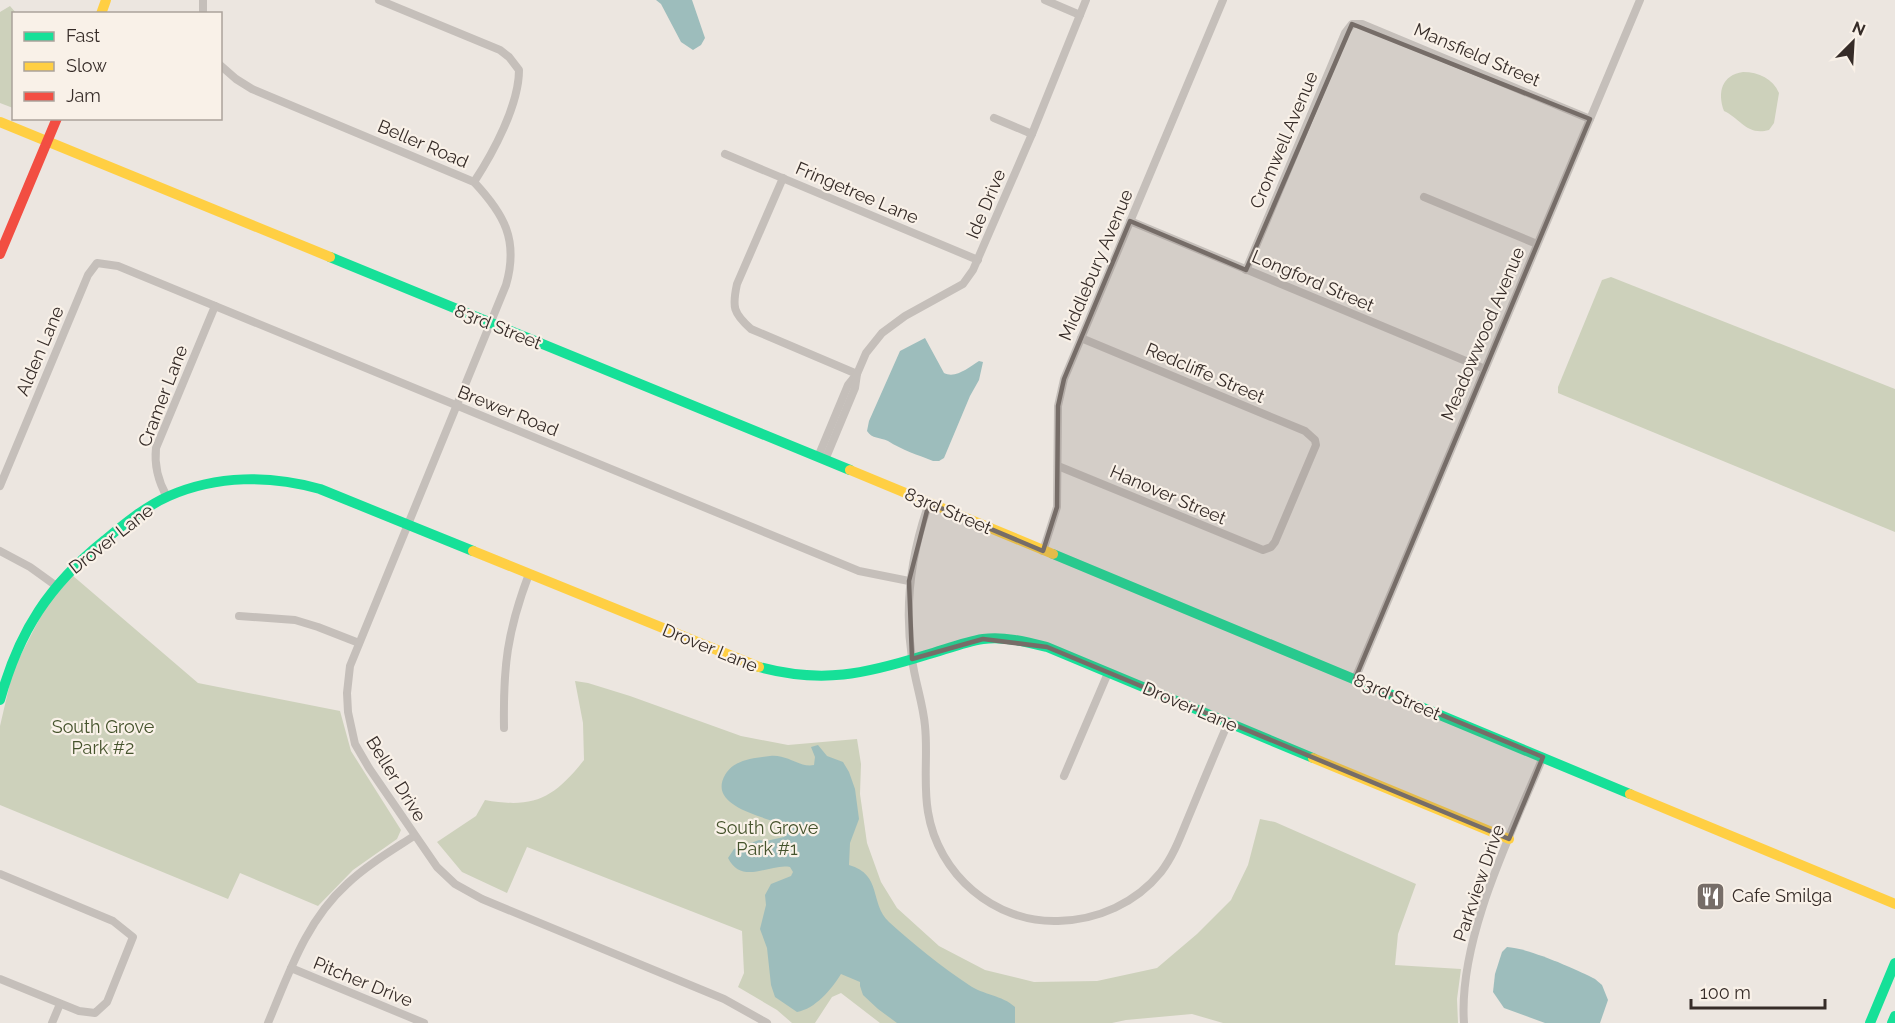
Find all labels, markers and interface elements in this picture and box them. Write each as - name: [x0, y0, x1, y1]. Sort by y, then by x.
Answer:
- legend: [12, 12, 222, 120]
- north arrow: [1823, 12, 1883, 72]
- text: N: [1849, 18, 1868, 40]
- street label: Mansfield Street: [1411, 19, 1543, 91]
- text: Fast: [66, 25, 100, 46]
- text: Slow: [66, 55, 107, 76]
- street label: Cromwell Avenue: [1245, 68, 1322, 211]
- text: Jam: [66, 85, 101, 106]
- street label: Beller Road: [375, 115, 472, 172]
- street label: Fringetree Lane: [793, 157, 922, 228]
- street label: Ide Drive: [961, 165, 1010, 242]
- street label: Middlebury Avenue: [1054, 186, 1137, 344]
- street label: Meadowwood Avenue: [1436, 244, 1529, 424]
- street label: Longford Street: [1249, 245, 1377, 316]
- street label: 83rd Street: [452, 300, 545, 354]
- street label: Alden Lane: [11, 302, 68, 399]
- street label: Redcliffe Street: [1143, 338, 1268, 407]
- street label: Cramer Lane: [133, 342, 192, 450]
- street label: Brewer Road: [455, 381, 562, 440]
- street label: Hanover Street: [1107, 461, 1229, 528]
- street label: 83rd Street: [902, 483, 995, 538]
- street label: Drover Lane: [64, 499, 157, 578]
- street label: Drover Lane: [659, 619, 761, 676]
- street label: 83rd Street: [1351, 669, 1444, 724]
- street label: Drover Lane: [1140, 677, 1241, 736]
- park label: South Grove Park #2: [52, 716, 155, 758]
- street label: Beller Drive: [362, 732, 431, 826]
- park label: South Grove Park #1: [716, 817, 819, 859]
- street label: Parkview Drive: [1449, 821, 1508, 944]
- restaurant icon: Cafe Smilga: [1695, 880, 1727, 912]
- place label: Cafe Smilga: [1732, 885, 1832, 906]
- street label: Pitcher Drive: [310, 952, 416, 1011]
- scale bar: [1691, 972, 1824, 1010]
- text: 100 m: [1700, 982, 1751, 1003]

